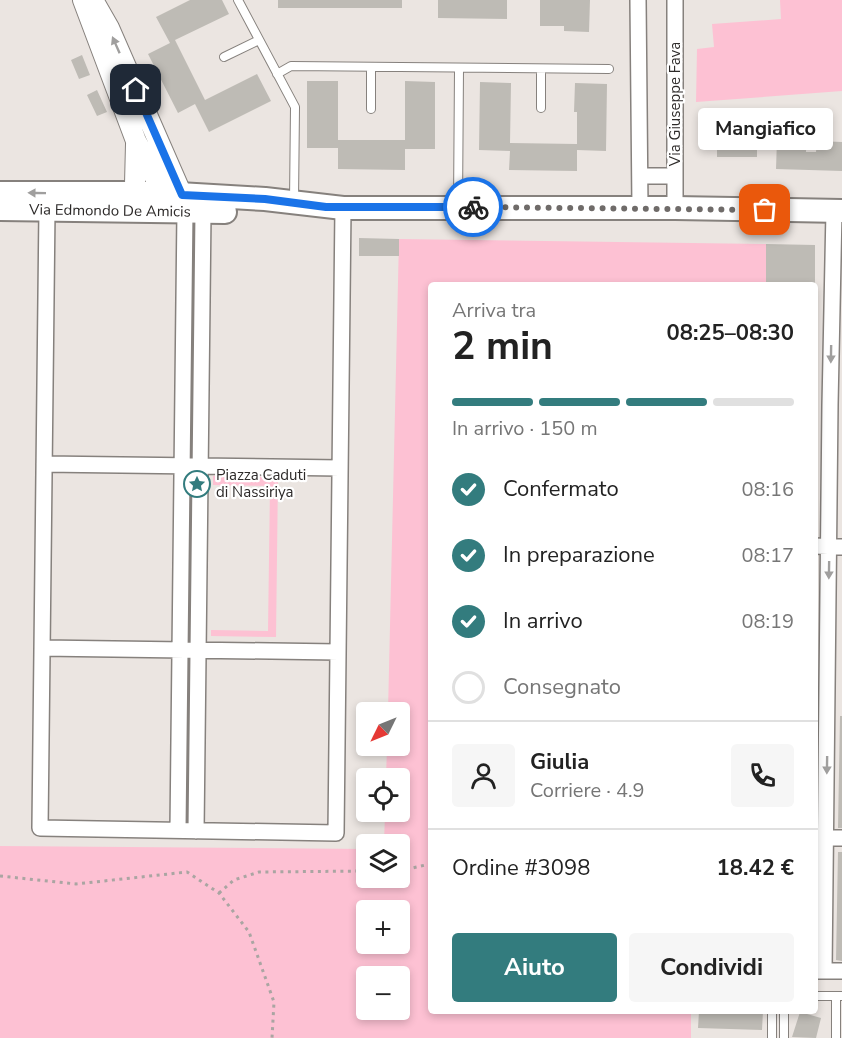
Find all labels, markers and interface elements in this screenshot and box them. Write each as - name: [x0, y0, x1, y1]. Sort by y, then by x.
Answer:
- one-way arrow: [111, 36, 121, 54]
- street label: Via Giuseppe Fava: [665, 42, 685, 167]
- pin: [110, 64, 161, 115]
- icon: home: [119, 73, 152, 106]
- callout: Mangiafico: [698, 108, 832, 150]
- text: Mangiafico: [715, 115, 816, 142]
- courier: [443, 177, 503, 237]
- pin: [739, 184, 790, 235]
- one-way arrow: [27, 189, 46, 198]
- icon: bike: [457, 191, 490, 224]
- icon: bag: [748, 193, 781, 226]
- street label: Via Edmondo De Amicis: [28, 199, 191, 222]
- text: Arriva tra: [452, 297, 536, 324]
- text: 08:25–08:30: [666, 318, 794, 348]
- text: 2 min: [452, 320, 553, 373]
- one-way arrow: [826, 344, 836, 363]
- text: In arrivo · 150 m: [452, 415, 598, 442]
- place label: Piazza Caduti di Nassiriya: [216, 465, 306, 502]
- place icon: Piazza Caduti di Nassiriya: [182, 469, 212, 499]
- icon: check: [452, 473, 485, 506]
- text: Confermato: [503, 474, 619, 504]
- text: 08:16: [741, 476, 794, 503]
- icon: check: [452, 539, 485, 572]
- text: In preparazione: [503, 540, 655, 570]
- text: 08:17: [741, 542, 794, 569]
- one-way arrow: [824, 560, 834, 579]
- icon: check: [452, 605, 485, 638]
- text: In arrivo: [503, 606, 583, 636]
- text: 08:19: [741, 608, 794, 635]
- text: Consegnato: [503, 672, 621, 702]
- north arrow: [356, 702, 410, 756]
- map controls: [356, 702, 410, 1020]
- button: person: [452, 744, 515, 807]
- button: phone: [731, 744, 794, 807]
- text: Giulia: [530, 747, 589, 777]
- one-way arrow: [822, 755, 832, 774]
- button: locate: [356, 768, 410, 822]
- text: Corriere · 4.9: [530, 777, 645, 804]
- button: layers: [356, 834, 410, 888]
- text: Ordine #3098: [452, 853, 590, 883]
- text: 18.42 €: [717, 853, 794, 883]
- button: +: [356, 900, 410, 954]
- button: Aiuto: [452, 933, 617, 1002]
- button: Condividi: [629, 933, 794, 1002]
- button: −: [356, 966, 410, 1020]

